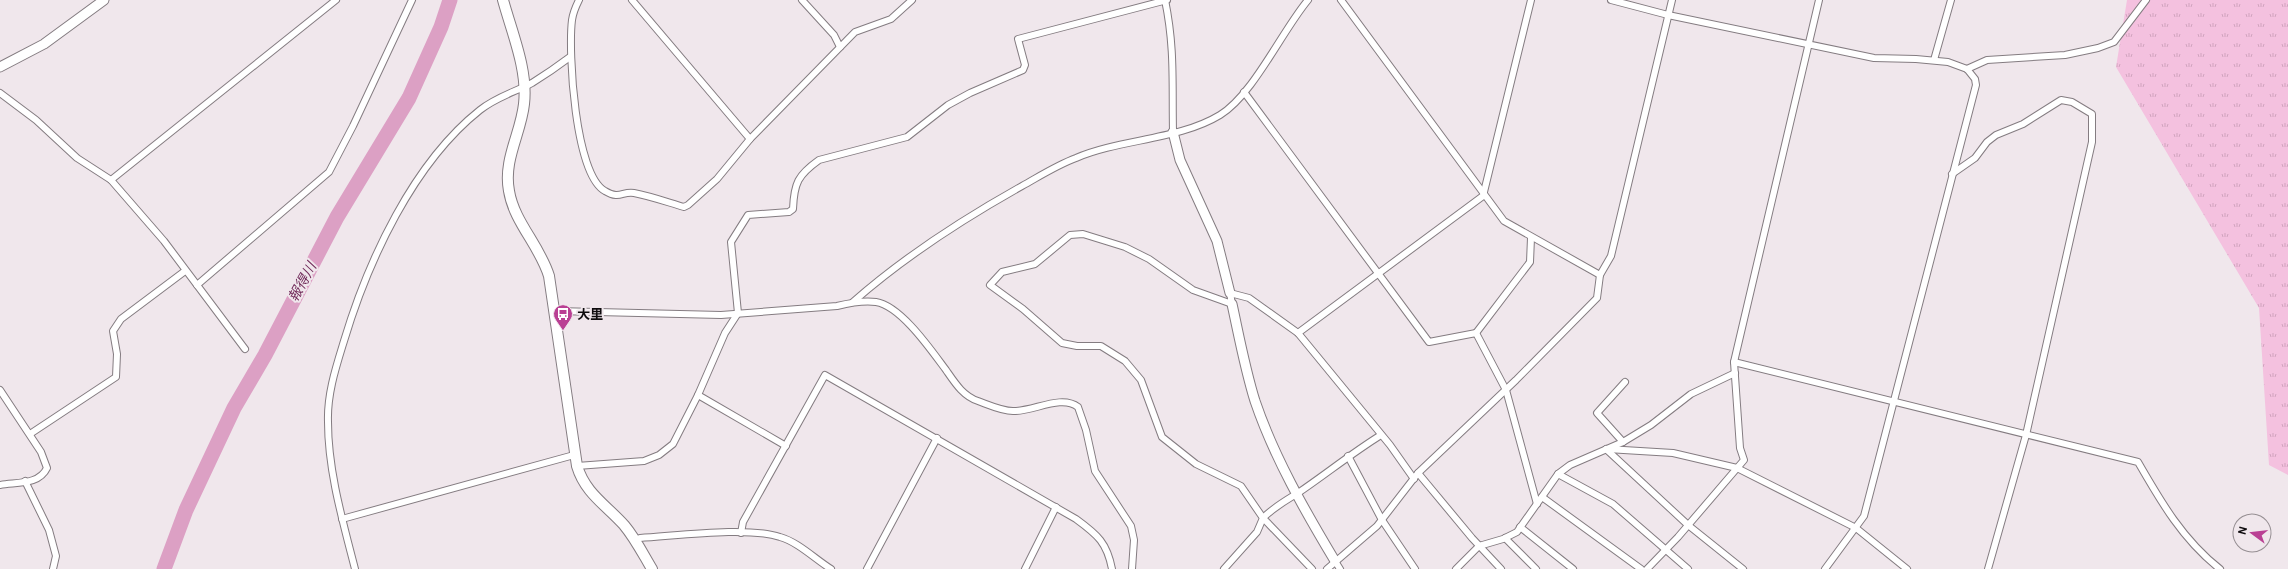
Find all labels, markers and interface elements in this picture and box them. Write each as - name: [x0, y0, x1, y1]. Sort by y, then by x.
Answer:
- water label: 報得川: [285, 258, 320, 304]
- bus stop icon: 大里: [552, 303, 574, 331]
- place label: 大里: [577, 307, 603, 322]
- north arrow: [2232, 513, 2272, 553]
- text: N: [2236, 525, 2250, 536]

